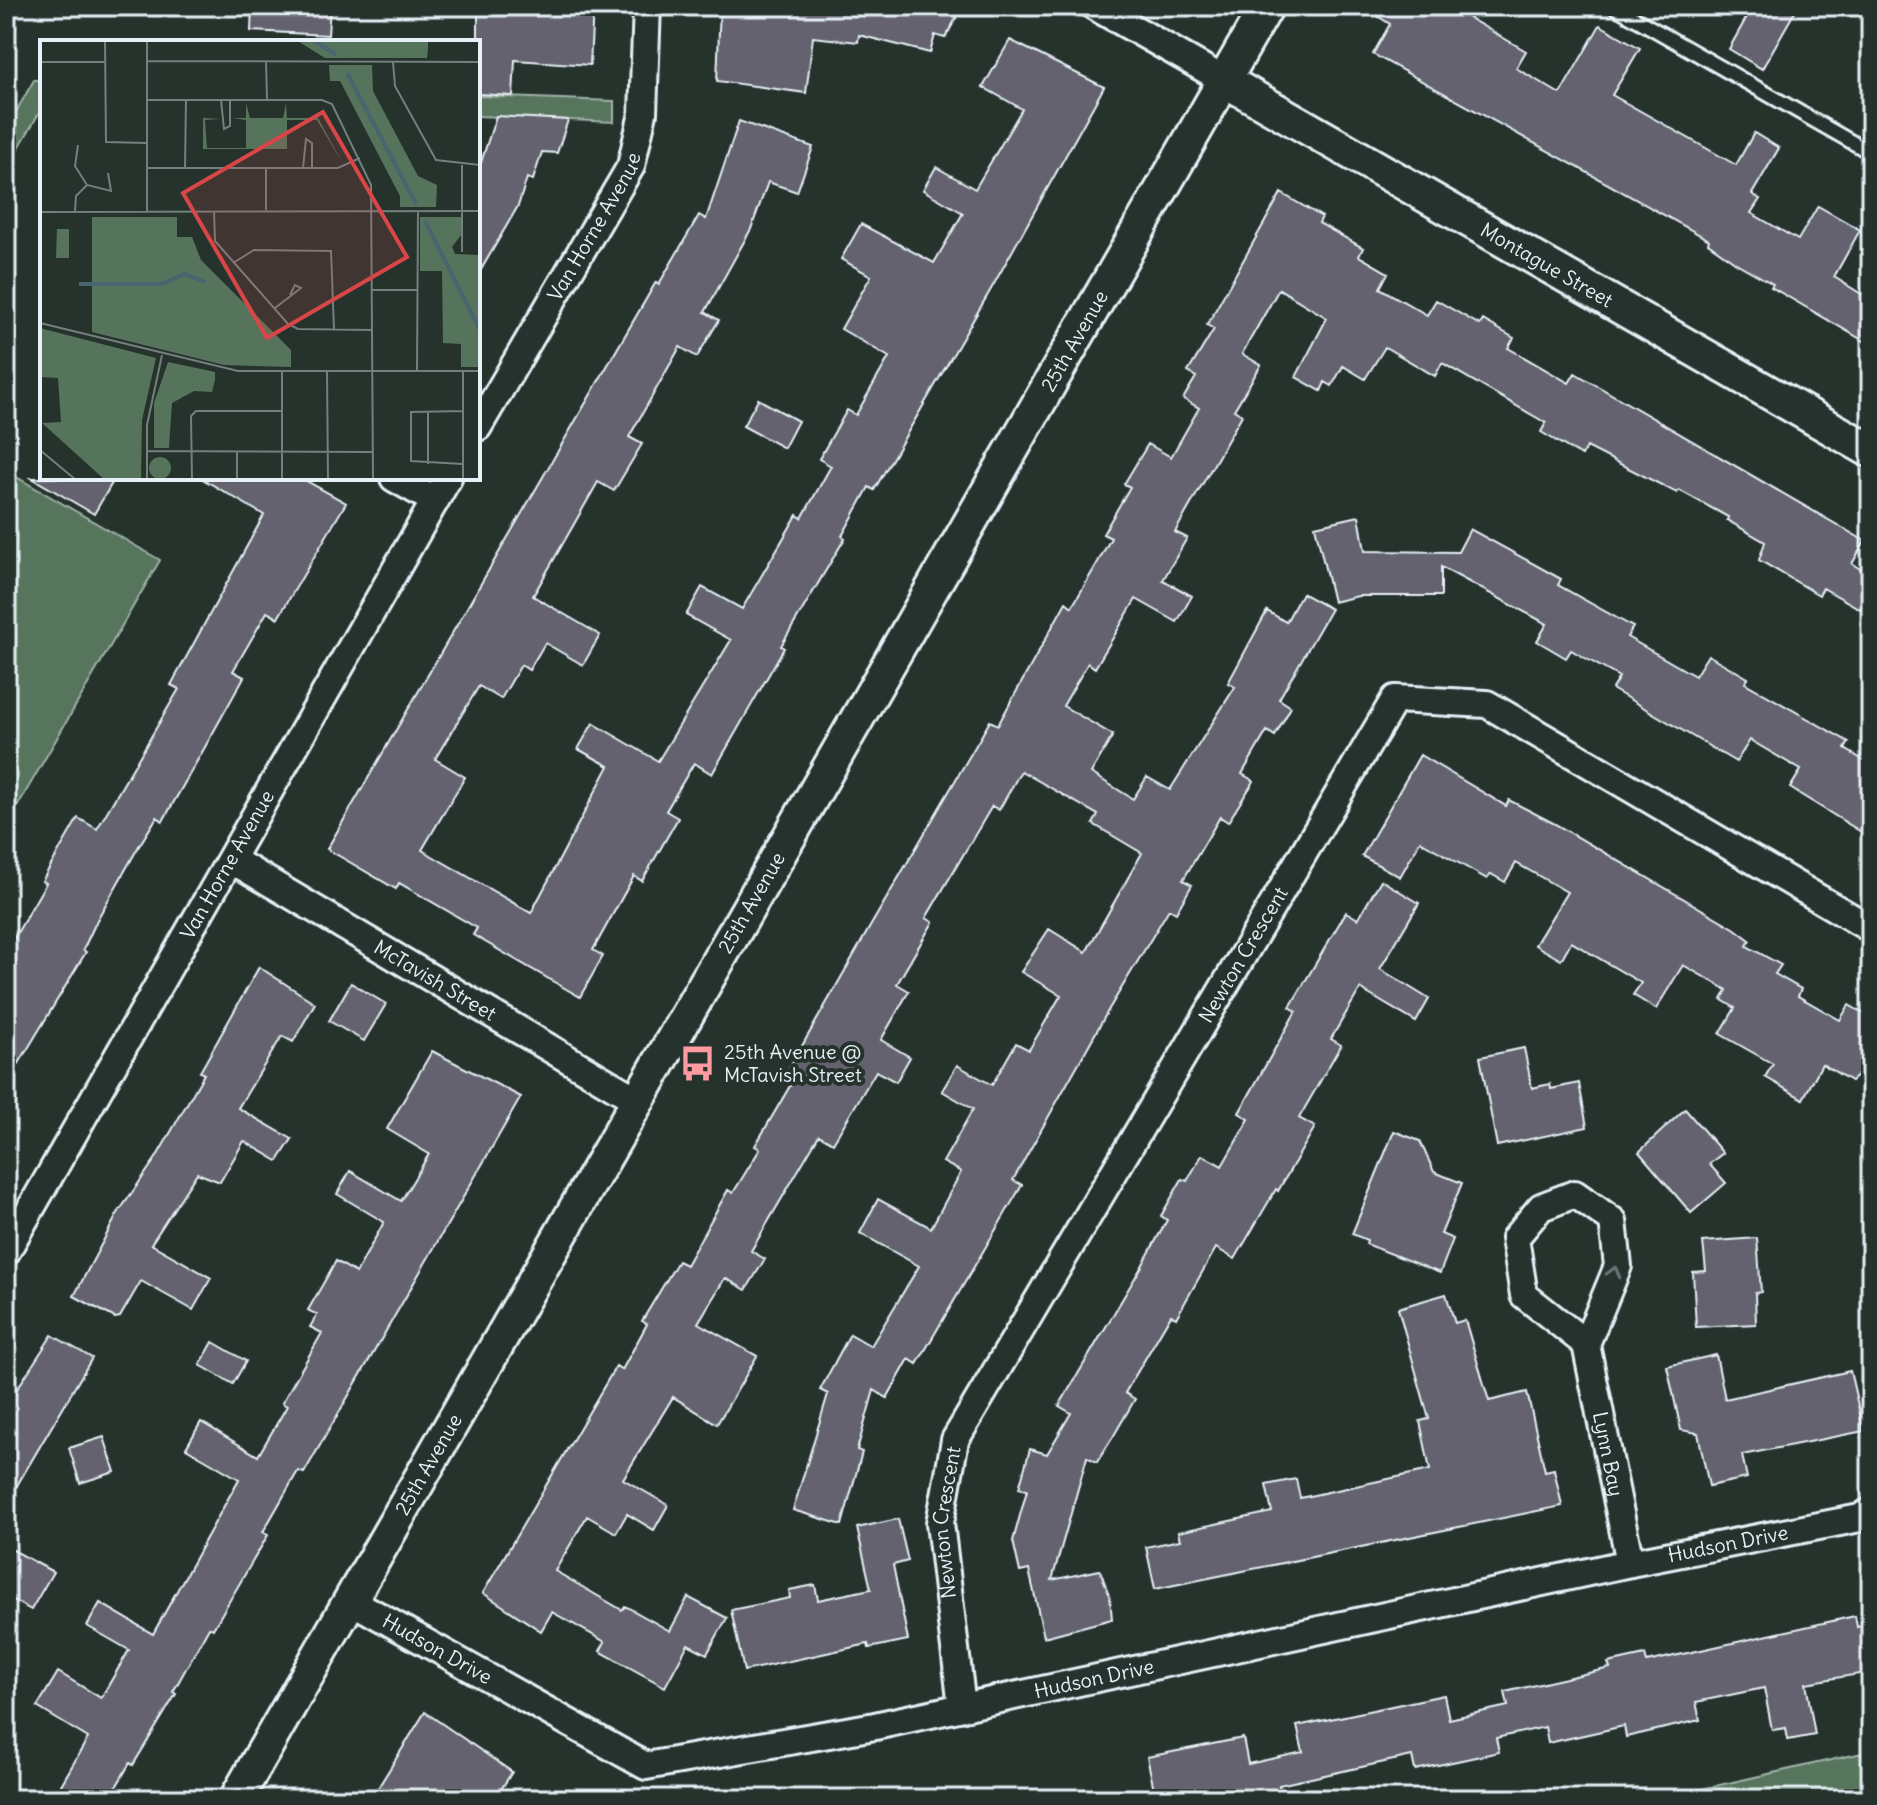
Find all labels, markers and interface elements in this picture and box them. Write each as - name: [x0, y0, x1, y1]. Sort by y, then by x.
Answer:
- inset map: [40, 40, 480, 480]
- street label: Van Horne Avenue: [542, 150, 646, 305]
- street label: Montague Street: [1476, 217, 1618, 313]
- street label: 25th Avenue: [1035, 286, 1113, 396]
- street label: Van Horne Avenue: [174, 786, 279, 943]
- street label: 25th Avenue: [712, 847, 790, 957]
- street label: Newton Crescent: [1193, 882, 1293, 1027]
- street label: McTavish Street: [370, 934, 501, 1026]
- place label: 25th Avenue @ McTavish Street: [724, 1039, 862, 1087]
- bus stop icon: 25th Avenue @ McTavish Street: [679, 1045, 717, 1083]
- one-way arrow: [1604, 1266, 1621, 1279]
- street label: 25th Avenue: [389, 1409, 467, 1519]
- street label: Lynn Bay: [1588, 1409, 1629, 1498]
- street label: Newton Crescent: [927, 1444, 966, 1600]
- street label: Hudson Drive: [1666, 1519, 1790, 1567]
- street label: Hudson Drive: [378, 1608, 497, 1689]
- street label: Hudson Drive: [1032, 1653, 1156, 1703]

